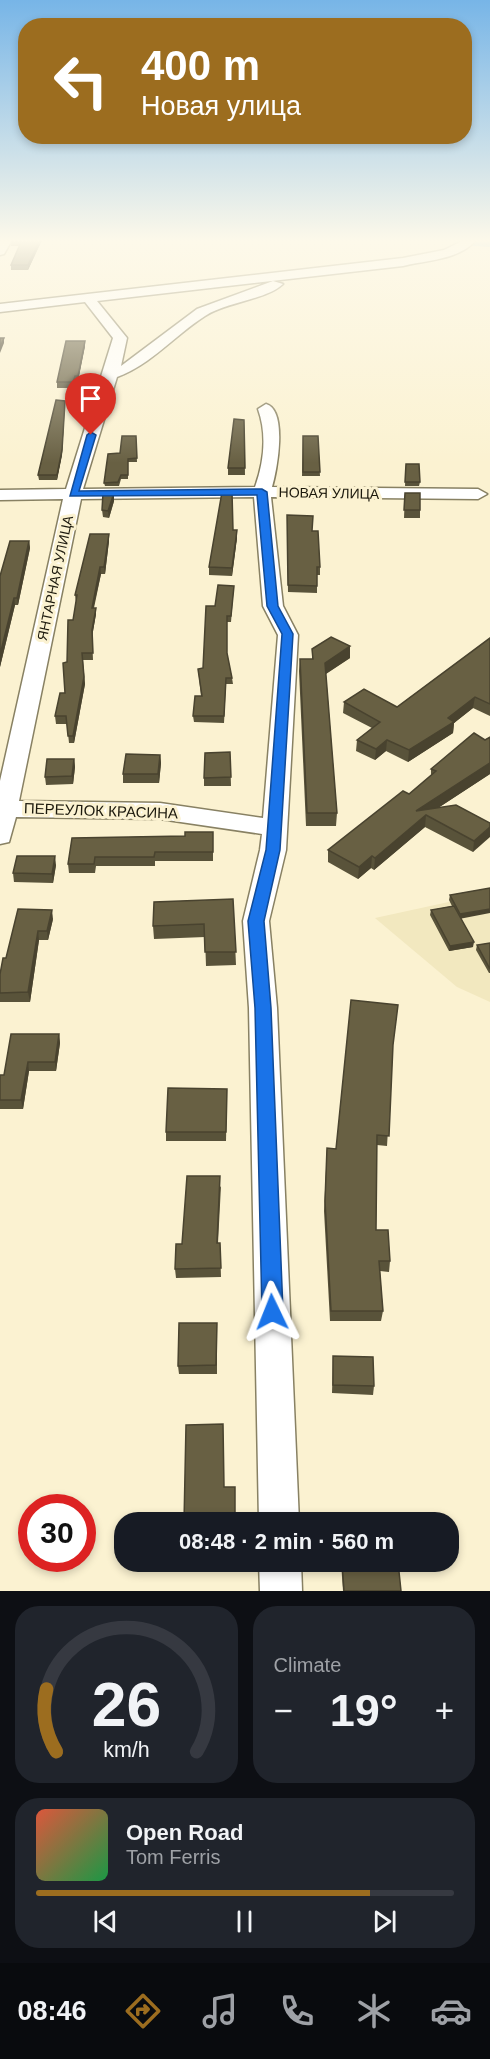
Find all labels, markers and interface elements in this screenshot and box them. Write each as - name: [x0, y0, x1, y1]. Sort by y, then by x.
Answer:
- icon: left: [42, 42, 120, 120]
- text: 400 m: [141, 42, 260, 89]
- text: Новая улица: [141, 91, 301, 121]
- pin: [65, 373, 116, 435]
- icon: arrive: [74, 382, 107, 415]
- street label: НОВАЯ УЛИЦА: [279, 484, 380, 502]
- street label: ЯНТАРНАЯ УЛИЦА: [34, 513, 76, 642]
- street label: ПЕРЕУЛОК КРАСИНА: [24, 799, 178, 822]
- position arrow: [240, 1280, 304, 1344]
- speed limit sign: 30: [18, 1494, 96, 1572]
- text: 08:48 · 2 min · 560 m: [179, 1529, 394, 1554]
- text: Climate: [274, 1654, 341, 1676]
- text: 26: [92, 1670, 161, 1739]
- text: 19°: [330, 1685, 398, 1736]
- text: −: [274, 1692, 293, 1729]
- text: +: [435, 1692, 454, 1729]
- text: km/h: [103, 1738, 149, 1762]
- text: Open Road: [126, 1820, 243, 1845]
- text: Tom Ferris: [126, 1846, 220, 1868]
- icon: previous: [89, 1905, 122, 1938]
- icon: pause: [228, 1905, 261, 1938]
- icon: next: [368, 1905, 401, 1938]
- icon: directions: [122, 1990, 164, 2032]
- icon: music: [199, 1990, 241, 2032]
- icon: phone: [276, 1990, 318, 2032]
- icon: climate: [353, 1990, 395, 2032]
- icon: car: [430, 1990, 472, 2032]
- text: 08:46: [18, 1996, 87, 2026]

